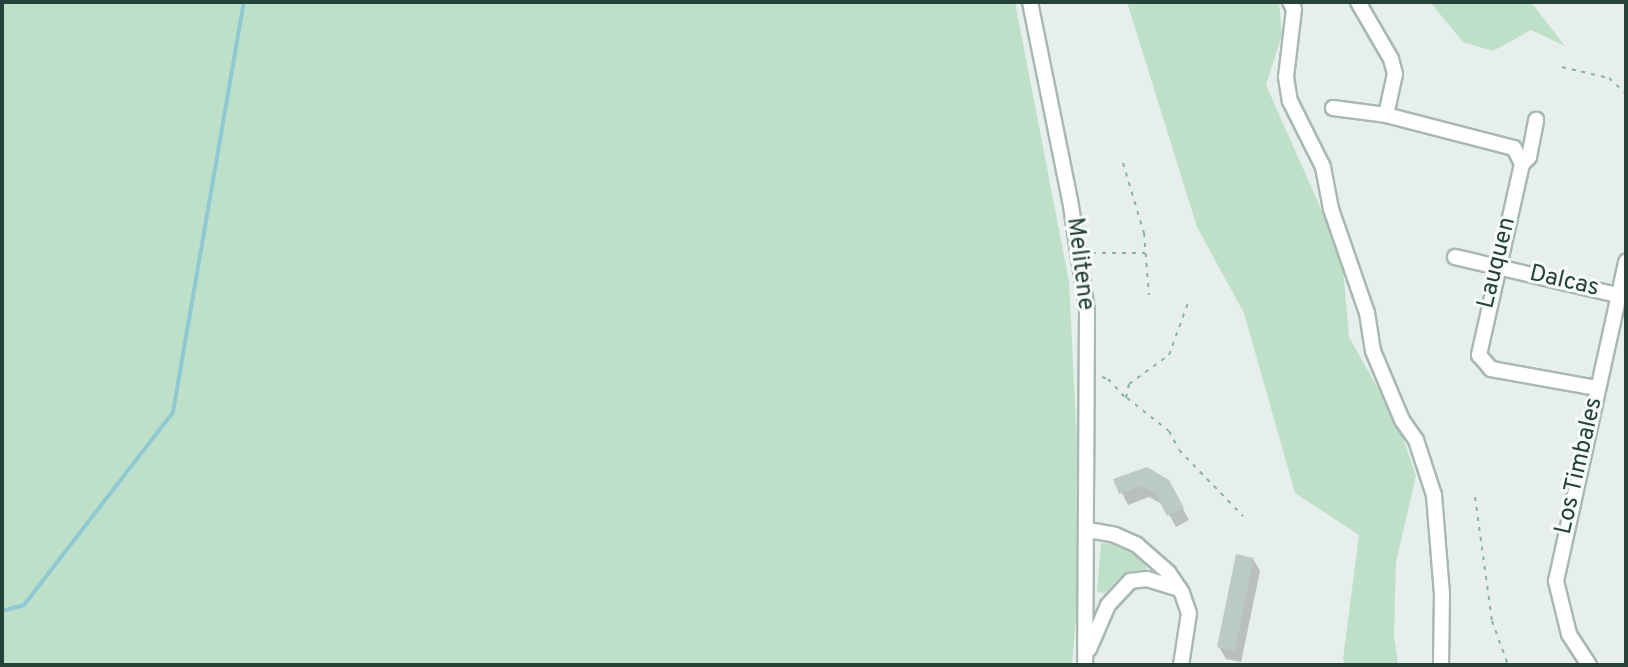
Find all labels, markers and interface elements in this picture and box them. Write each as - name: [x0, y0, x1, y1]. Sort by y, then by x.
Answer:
- street label: Lauquen: [1473, 214, 1523, 312]
- street label: Melitene: [1059, 216, 1099, 312]
- street label: Dalcas: [1526, 260, 1602, 304]
- street label: Los Timbales: [1550, 394, 1610, 538]

